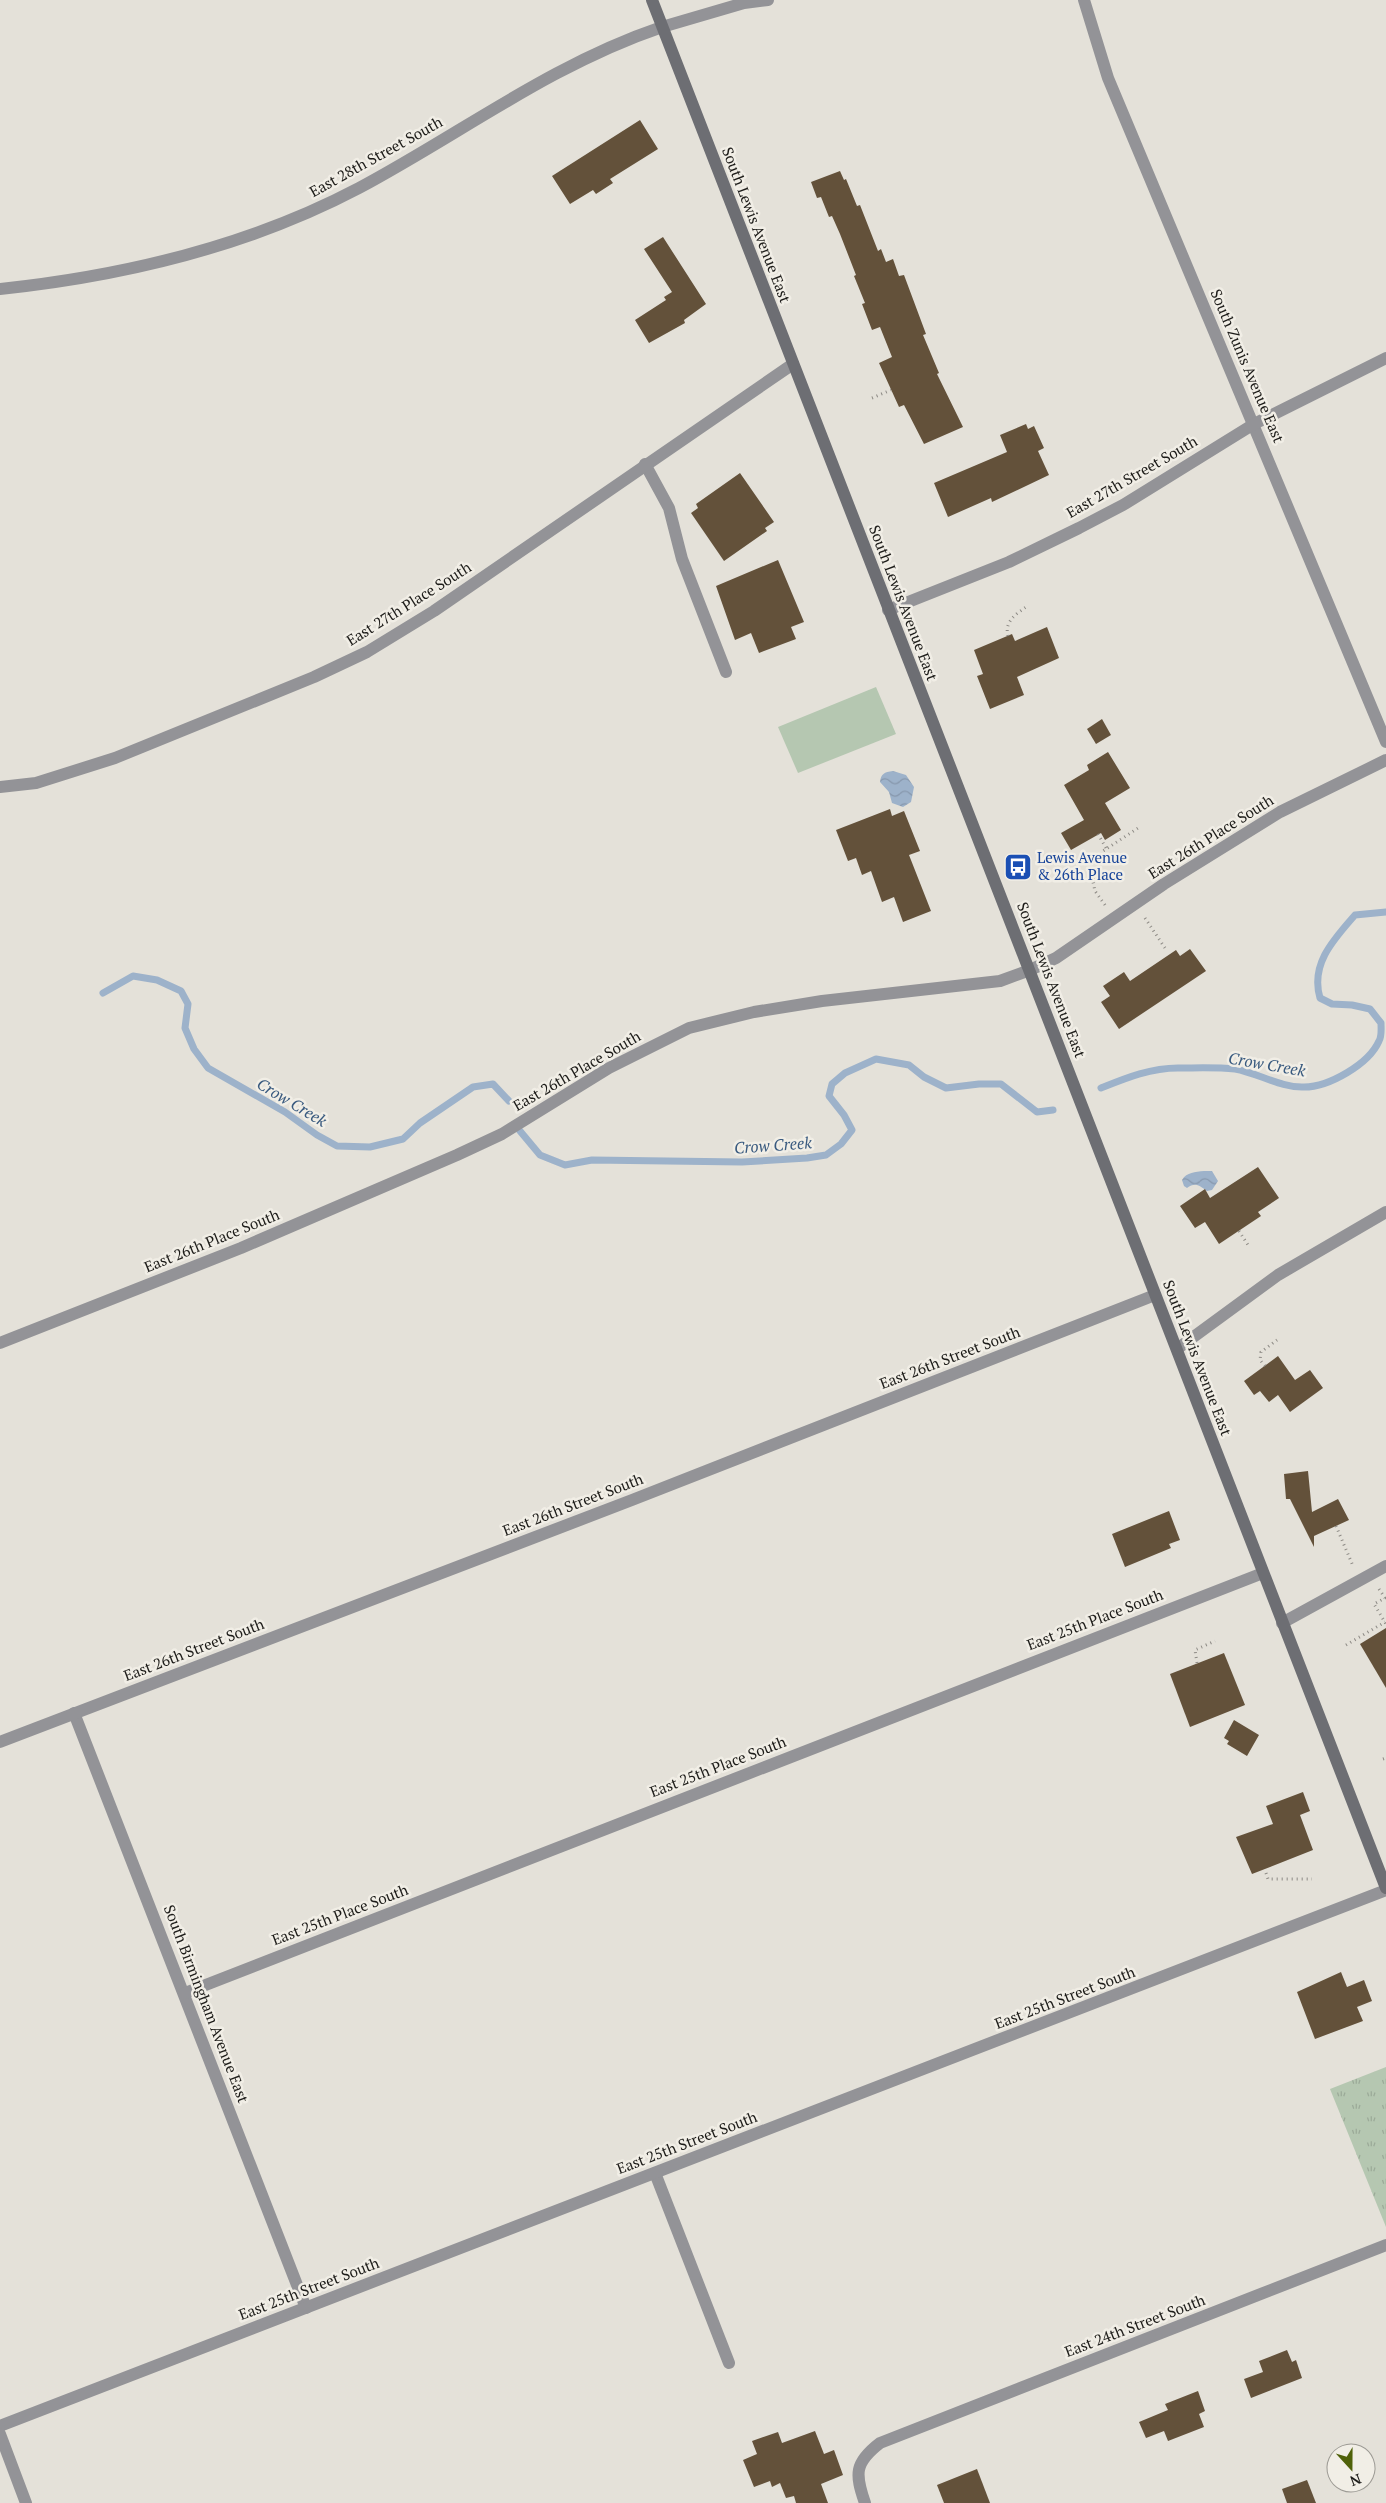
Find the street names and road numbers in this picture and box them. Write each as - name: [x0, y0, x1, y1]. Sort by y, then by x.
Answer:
- street label: East 28th Street South: [306, 111, 446, 201]
- street label: South Lewis Avenue East: [718, 144, 796, 306]
- street label: South Zunis Avenue East: [1206, 286, 1290, 446]
- street label: East 27th Street South: [1062, 430, 1201, 522]
- street label: South Lewis Avenue East: [865, 522, 943, 684]
- street label: East 27th Place South: [342, 557, 475, 650]
- street label: East 26th Place South: [1144, 789, 1277, 883]
- street label: South Lewis Avenue East: [1013, 899, 1091, 1061]
- street label: East 26th Place South: [509, 1025, 644, 1115]
- street label: East 26th Place South: [141, 1204, 282, 1276]
- street label: South Lewis Avenue East: [1159, 1277, 1237, 1439]
- street label: East 26th Street South: [877, 1321, 1023, 1393]
- street label: East 26th Street South: [500, 1468, 646, 1540]
- street label: East 25th Place South: [1024, 1584, 1166, 1654]
- street label: East 26th Street South: [121, 1613, 267, 1685]
- street label: East 25th Place South: [647, 1731, 789, 1801]
- street label: East 25th Place South: [269, 1879, 411, 1949]
- street label: South Birmingham Avenue East: [160, 1902, 254, 2106]
- street label: East 25th Street South: [992, 1961, 1138, 2033]
- street label: East 25th Street South: [614, 2106, 760, 2178]
- street label: East 25th Street South: [236, 2252, 382, 2324]
- street label: East 24th Street South: [1062, 2289, 1208, 2361]

